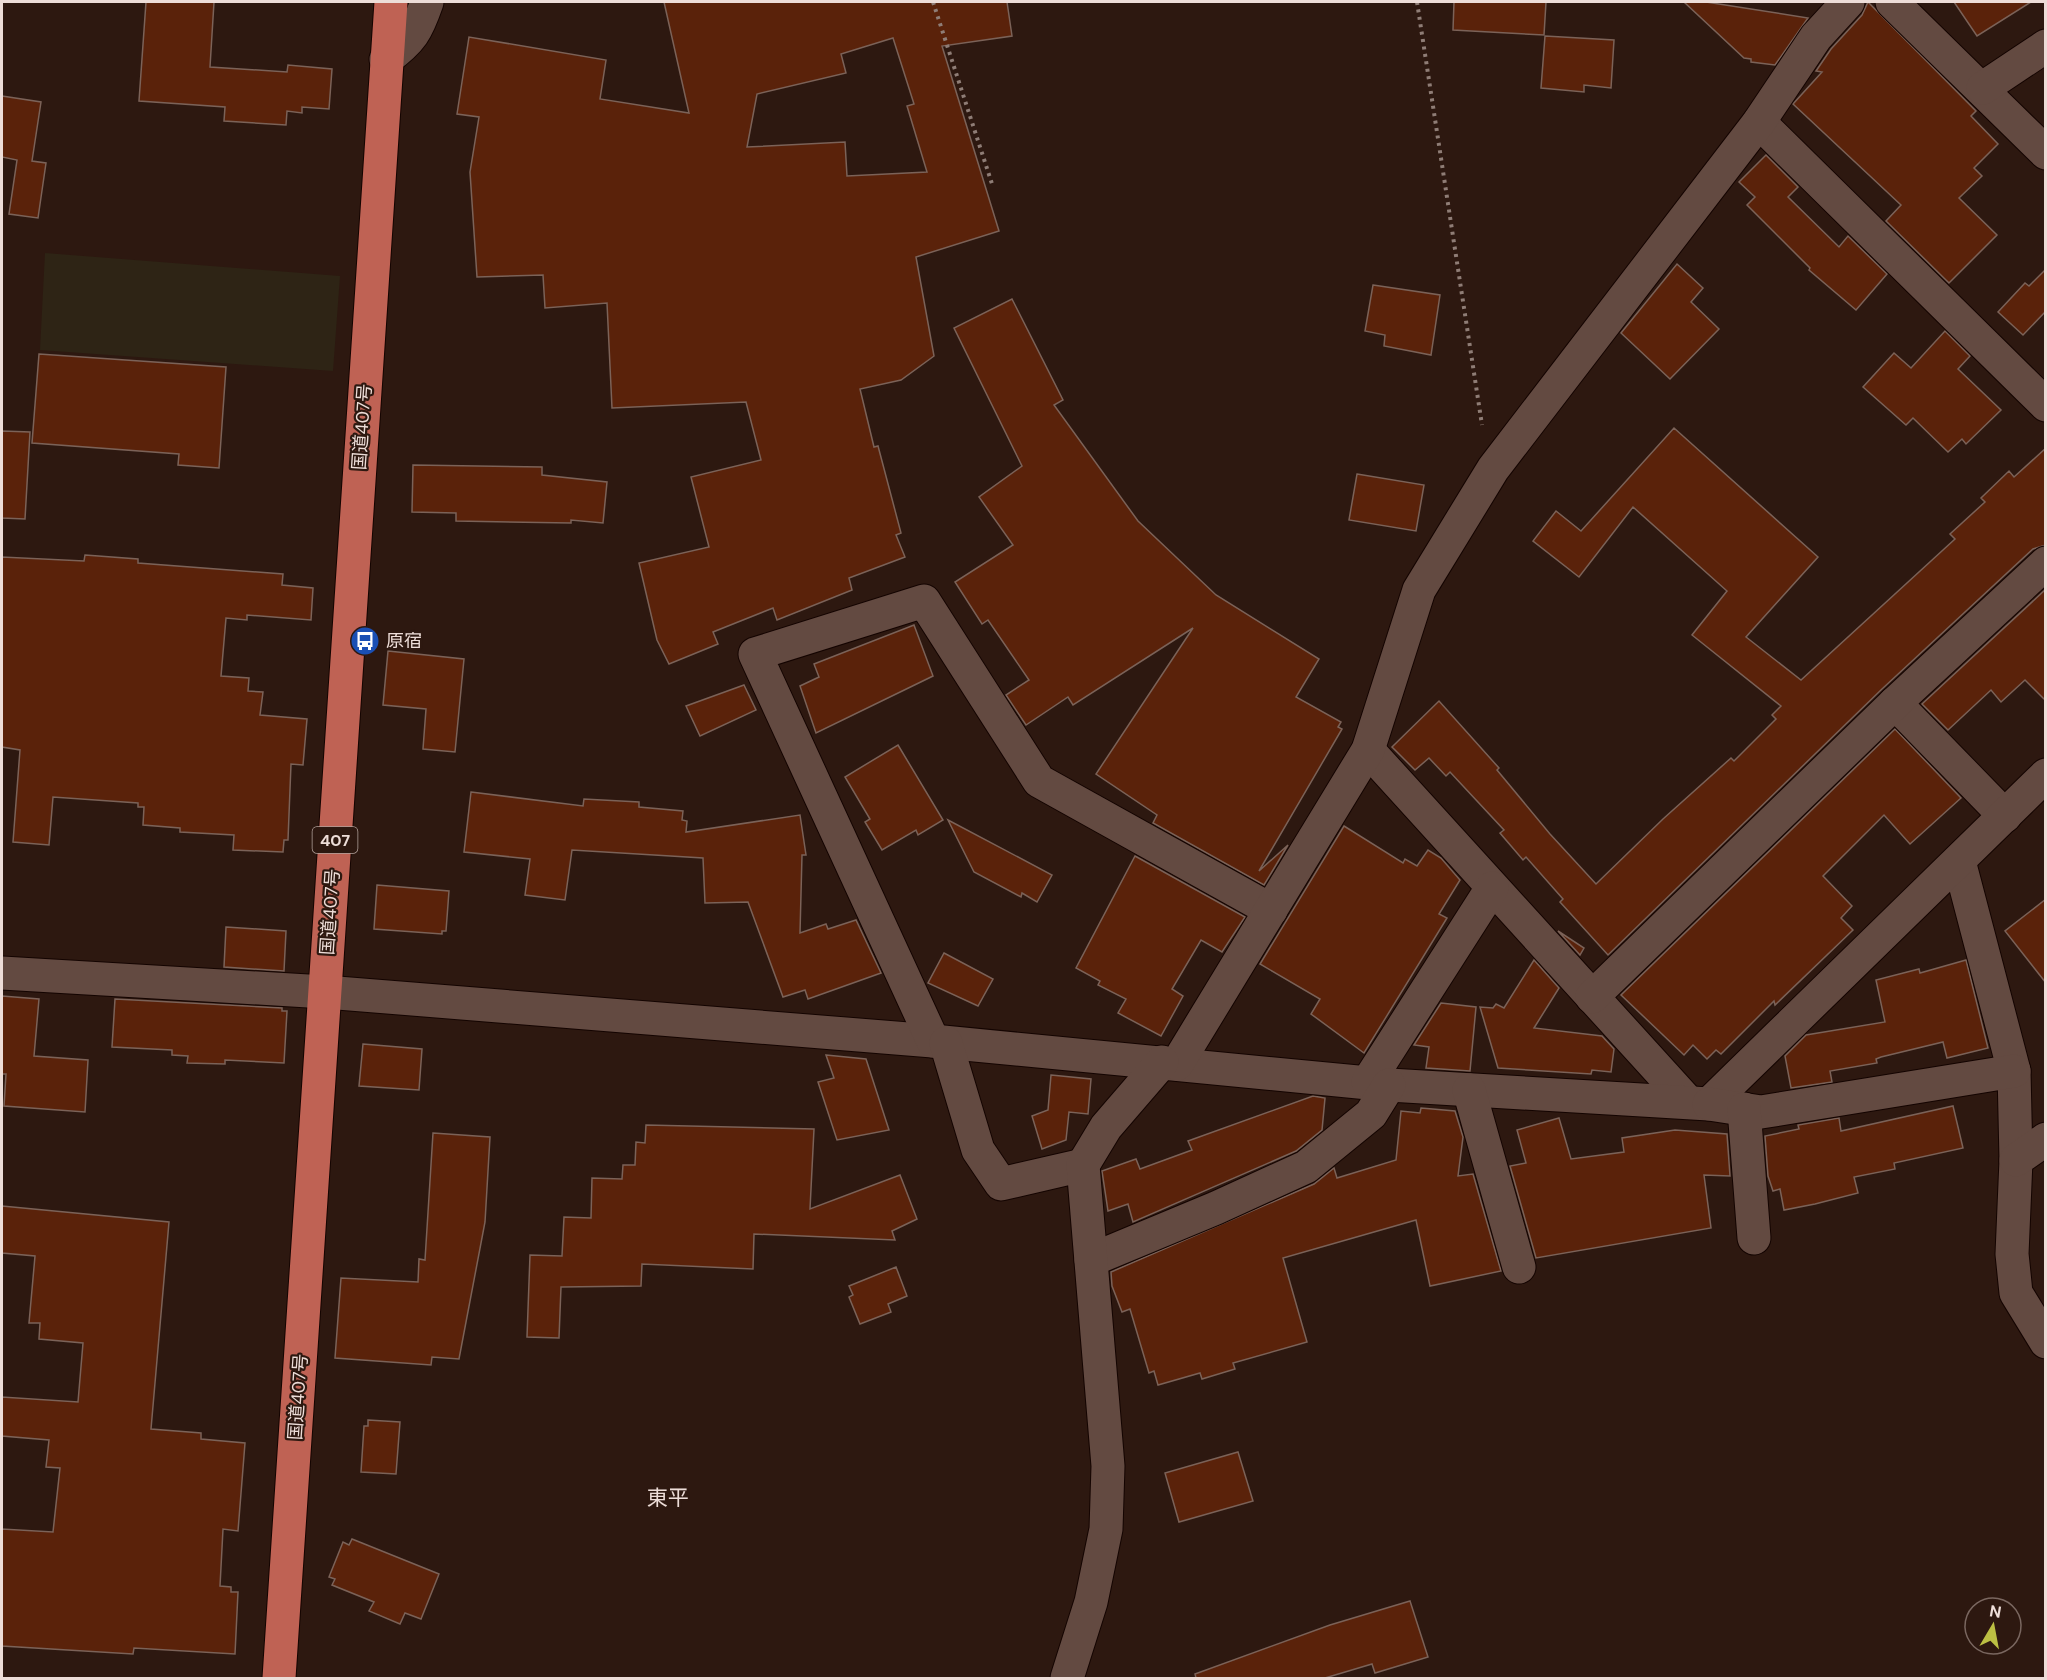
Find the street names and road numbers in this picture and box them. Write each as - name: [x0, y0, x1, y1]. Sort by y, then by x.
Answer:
- street label: 国道407号: [347, 383, 377, 471]
- road number: 407: [312, 827, 358, 853]
- street label: 国道407号: [315, 868, 345, 956]
- street label: 国道407号: [283, 1353, 313, 1441]

